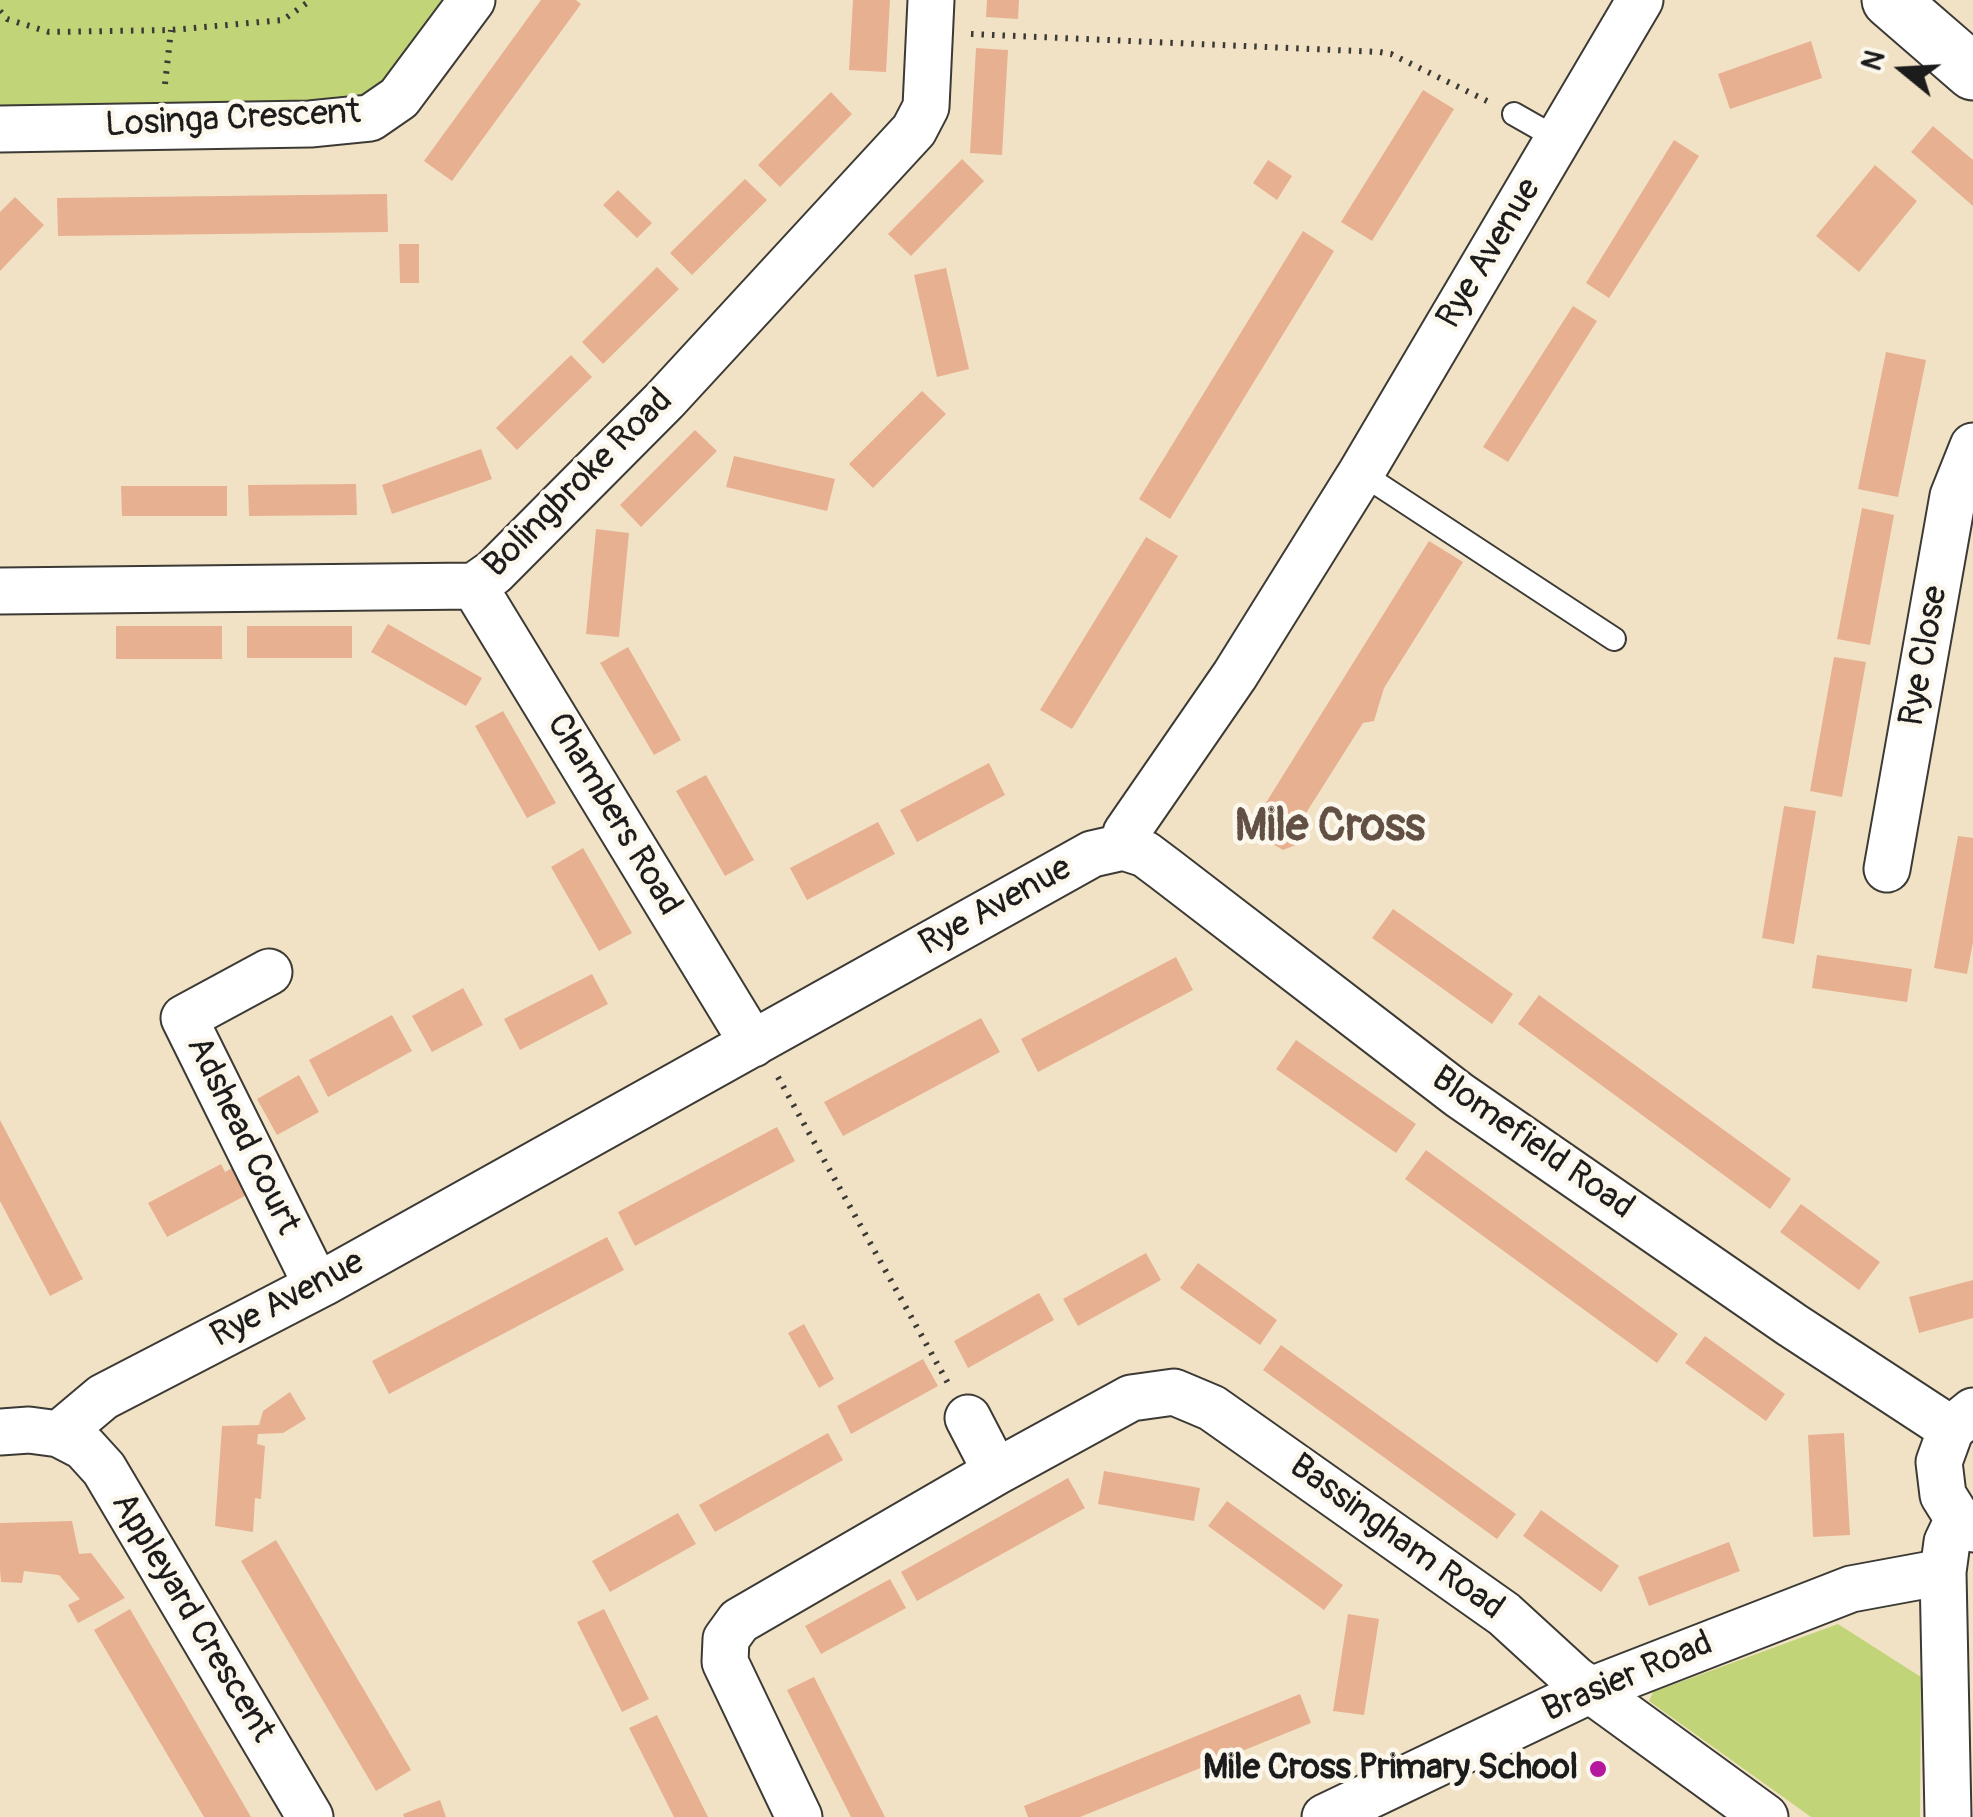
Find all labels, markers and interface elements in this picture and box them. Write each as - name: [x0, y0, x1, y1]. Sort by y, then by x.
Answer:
- north arrow: [1853, 20, 1953, 120]
- text: N: [1854, 46, 1894, 75]
- street label: Losinga Crescent: [104, 92, 362, 148]
- street label: Rye Avenue: [1429, 171, 1551, 337]
- street label: Bolingbroke Road: [476, 381, 682, 587]
- street label: Rye Close: [1892, 583, 1958, 729]
- street label: Chambers Road: [536, 706, 690, 924]
- district label: Mile Cross: [1235, 802, 1425, 856]
- street label: Rye Avenue: [913, 848, 1079, 966]
- street label: Adshead Court: [176, 1030, 308, 1242]
- street label: Blomefield Road: [1423, 1059, 1641, 1229]
- street label: Rye Avenue: [204, 1242, 372, 1358]
- street label: Bassingham Road: [1281, 1446, 1511, 1630]
- street label: Appleyard Crescent: [101, 1486, 283, 1750]
- street label: Brasier Road: [1537, 1623, 1719, 1733]
- place label: Mile Cross Primary School: [1203, 1748, 1578, 1790]
- marker: Mile Cross Primary School: [1587, 1758, 1609, 1780]

